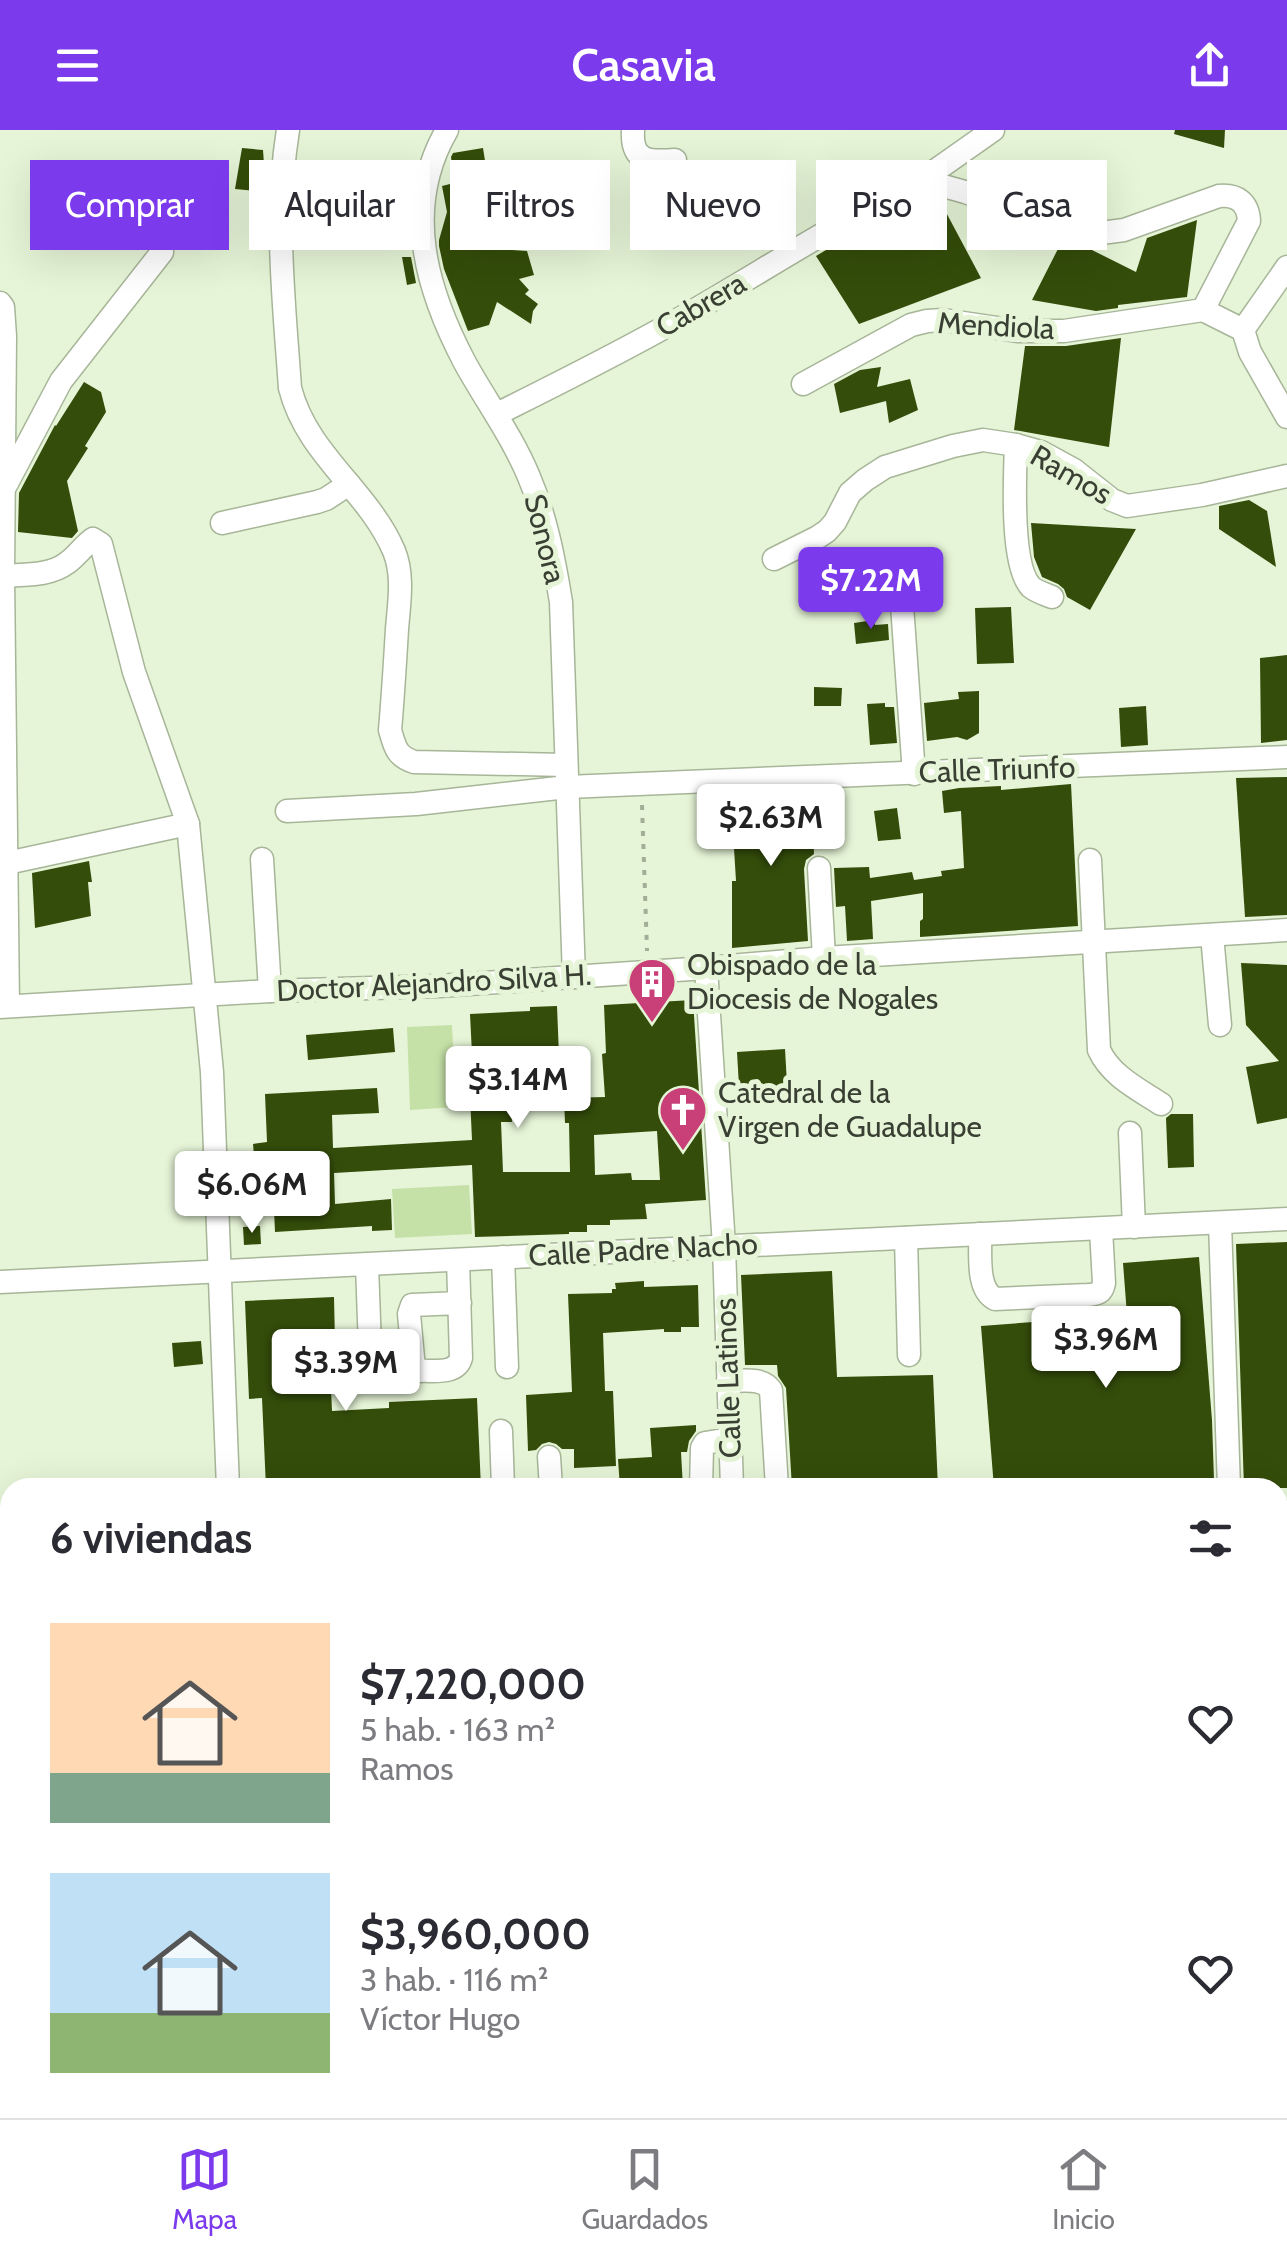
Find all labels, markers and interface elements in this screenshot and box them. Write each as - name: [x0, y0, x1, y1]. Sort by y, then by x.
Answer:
- icon: menu: [50, 38, 105, 93]
- text: Casavia: [571, 38, 716, 92]
- icon: share: [1182, 38, 1237, 93]
- chip: Comprar: [30, 160, 229, 250]
- chip: Alquilar: [249, 160, 430, 250]
- chip: Filtros: [450, 160, 610, 250]
- chip: Nuevo: [630, 160, 796, 250]
- chip: Piso: [816, 160, 947, 250]
- chip: Casa: [967, 160, 1107, 250]
- street label: Cabrera: [649, 264, 753, 345]
- street label: Mendiola: [937, 304, 1056, 347]
- street label: Ramos: [1024, 437, 1118, 512]
- street label: Sonora: [517, 490, 575, 588]
- pin: $7.22M: [790, 547, 952, 632]
- text: $7.22M: [820, 560, 922, 599]
- street label: Calle Triunfo: [918, 748, 1076, 791]
- pin: $2.63M: [690, 784, 852, 869]
- text: $2.63M: [719, 797, 823, 836]
- place label: Obispado de la Diocesis de Nogales: [687, 946, 938, 1017]
- street label: Doctor Alejandro Silva H.: [276, 956, 592, 1009]
- building icon: Obispado de la Diocesis de Nogales: [626, 956, 678, 1024]
- pin: $3.14M: [437, 1046, 599, 1131]
- text: $3.14M: [468, 1059, 568, 1098]
- place label: Catedral de la Virgen de Guadalupe: [718, 1074, 982, 1145]
- church icon: Catedral de la Virgen de Guadalupe: [657, 1084, 709, 1152]
- pin: $6.06M: [171, 1151, 333, 1236]
- text: $6.06M: [197, 1164, 307, 1203]
- street label: Calle Padre Nacho: [527, 1225, 759, 1274]
- street label: Calle Latinos: [706, 1297, 749, 1459]
- pin: $3.96M: [1025, 1306, 1187, 1391]
- text: $3.96M: [1053, 1319, 1159, 1358]
- pin: $3.39M: [265, 1329, 427, 1414]
- text: $3.39M: [294, 1342, 398, 1381]
- icon: filters: [1183, 1511, 1238, 1566]
- text: 6 viviendas: [50, 1512, 252, 1564]
- text: $7,220,000: [360, 1658, 586, 1710]
- icon: home: [130, 1663, 250, 1783]
- icon: heart: [1183, 1696, 1238, 1751]
- text: 5 hab. · 163 m²: [360, 1710, 555, 1749]
- text: Ramos: [360, 1749, 453, 1788]
- text: $3,960,000: [360, 1908, 591, 1960]
- icon: home: [130, 1913, 250, 2033]
- icon: heart: [1183, 1946, 1238, 2001]
- text: 3 hab. · 116 m²: [360, 1960, 548, 1999]
- text: Víctor Hugo: [360, 1999, 520, 2038]
- tab: Mapa: [172, 2142, 237, 2236]
- tab: Guardados: [581, 2142, 708, 2236]
- tab: Inicio: [1052, 2142, 1115, 2236]

